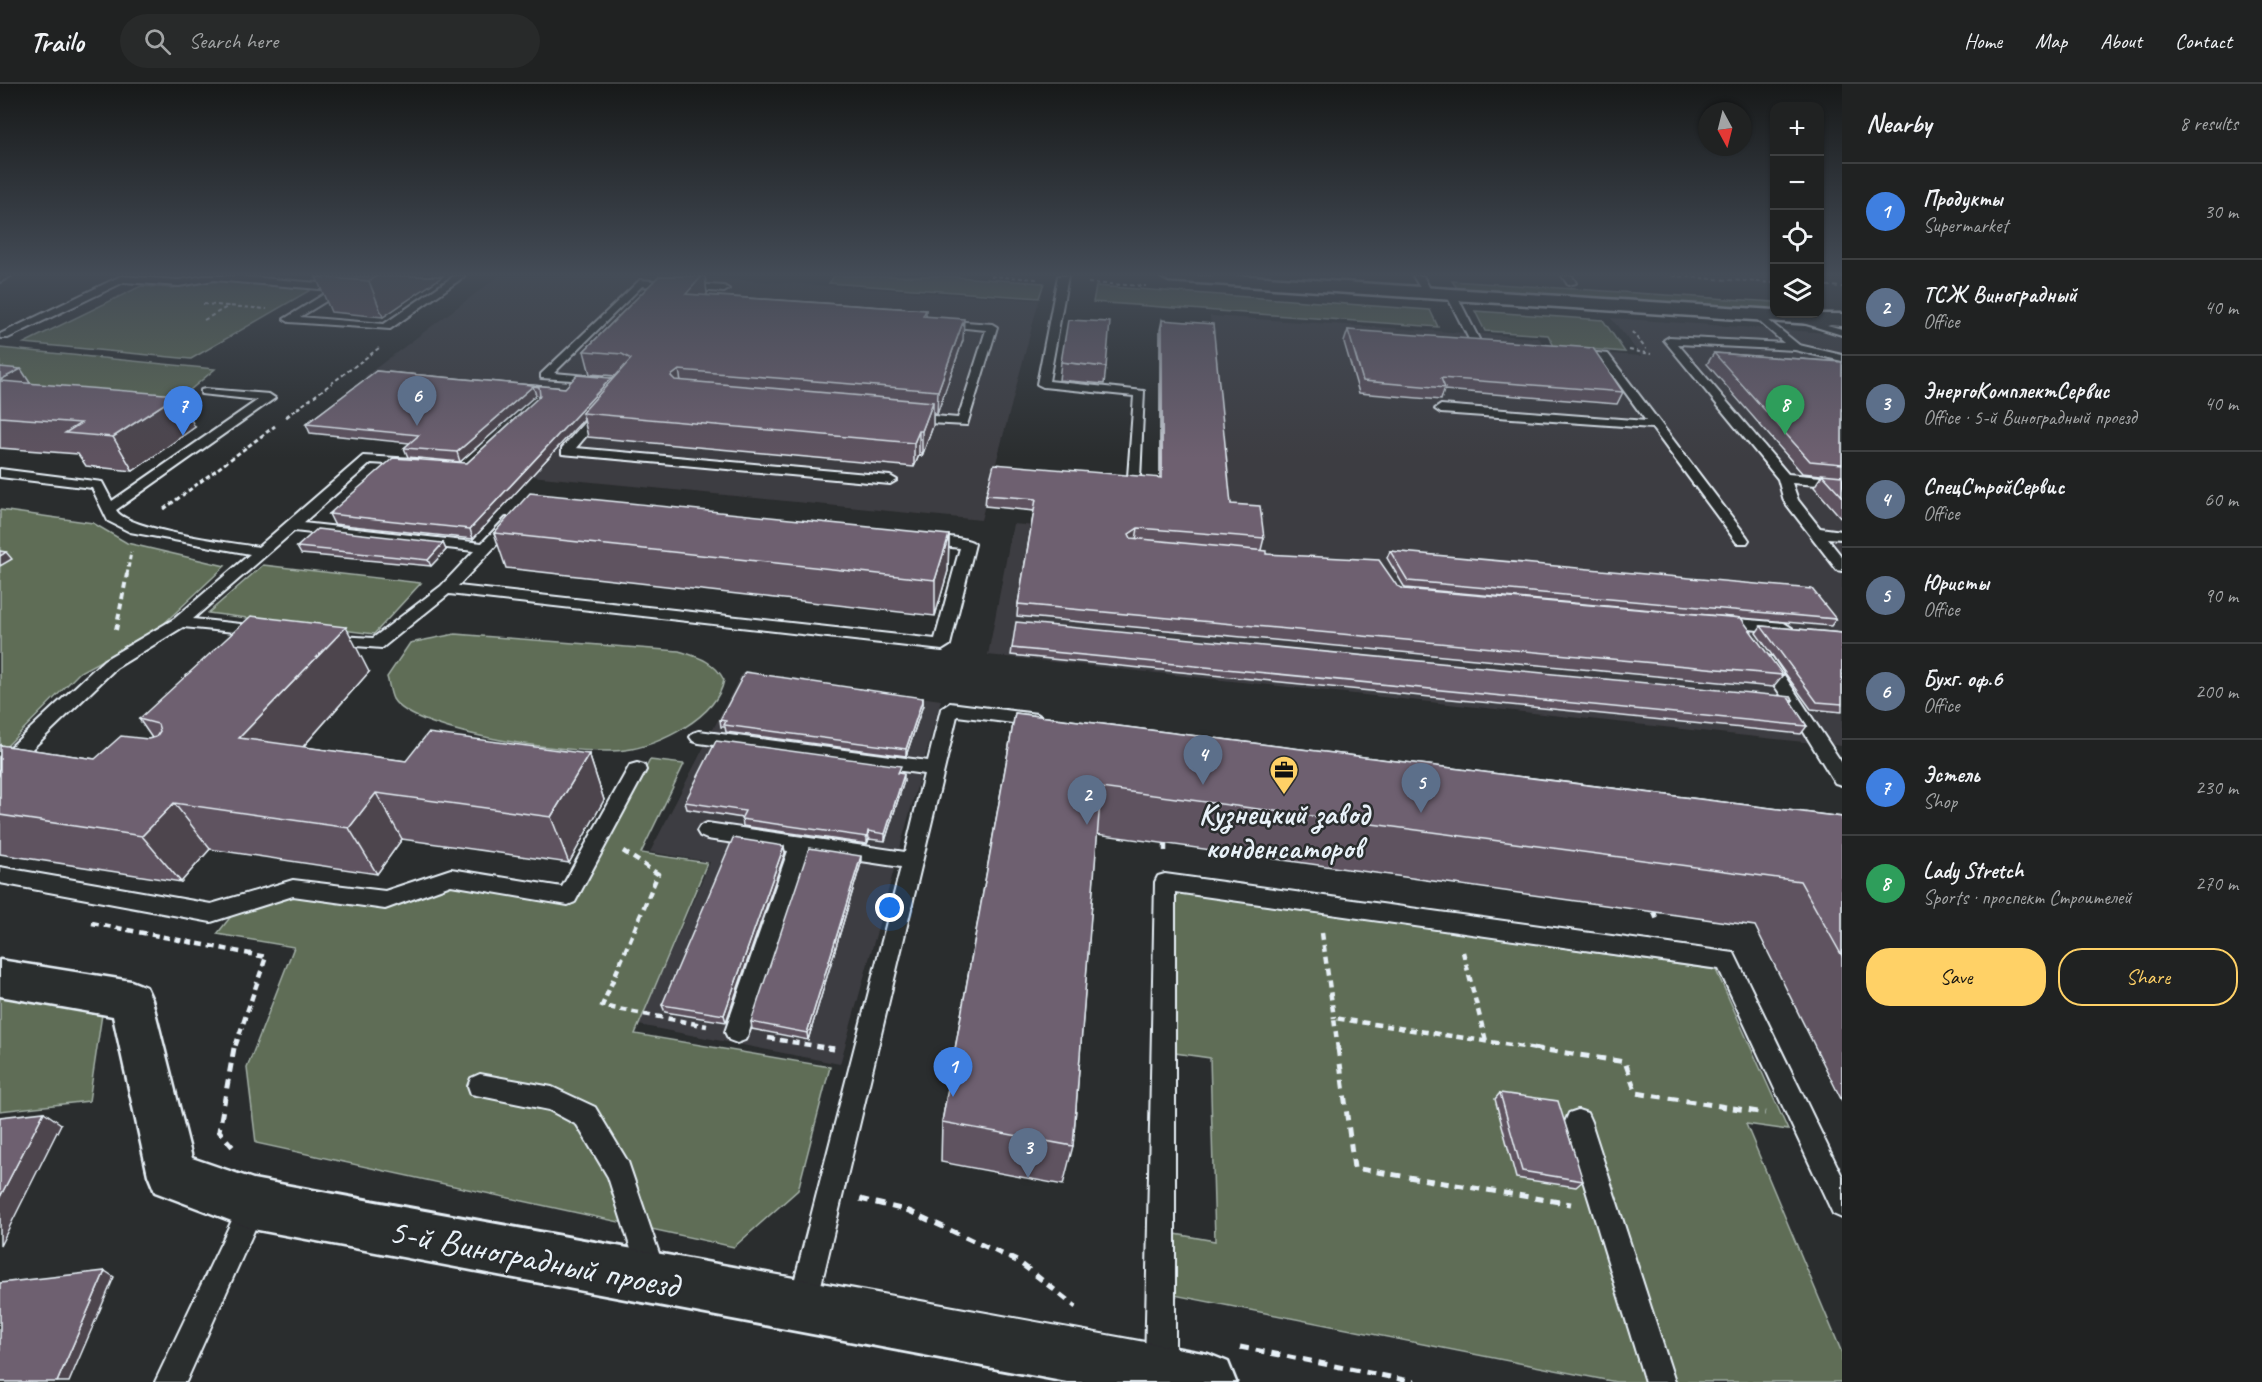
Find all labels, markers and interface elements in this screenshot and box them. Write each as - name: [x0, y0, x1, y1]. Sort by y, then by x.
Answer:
- search box: [120, 14, 540, 68]
- text: Trailo: [30, 24, 84, 59]
- icon: search: [141, 25, 174, 58]
- text: Search here: [189, 27, 278, 55]
- text: Home: [1964, 28, 2002, 54]
- text: Map: [2035, 28, 2067, 54]
- text: About: [2100, 28, 2142, 54]
- text: Contact: [2175, 28, 2232, 54]
- north arrow: [1698, 102, 1752, 156]
- map controls: [1770, 102, 1824, 318]
- button: +: [1770, 102, 1824, 156]
- text: Nearby: [1866, 107, 1931, 140]
- text: 8 results: [2179, 111, 2238, 136]
- button: −: [1770, 156, 1824, 210]
- text: Продукты: [1923, 185, 2002, 213]
- text: 1: [1881, 199, 1890, 224]
- text: 30 m: [2204, 199, 2238, 224]
- button: locate: [1770, 210, 1824, 264]
- text: Supermarket: [1923, 213, 2008, 238]
- button: layers: [1770, 264, 1824, 318]
- text: ТСЖ Виноградный: [1923, 281, 2077, 309]
- text: 2: [1881, 295, 1890, 320]
- text: 40 m: [2204, 295, 2238, 320]
- text: Office: [1923, 309, 1960, 334]
- pin: 6: [398, 376, 436, 426]
- text: ЭнергоКомплектСервис: [1923, 377, 2109, 405]
- pin: 7: [164, 386, 202, 436]
- pin: 8: [1766, 386, 1804, 435]
- text: 3: [1881, 391, 1890, 416]
- text: 40 m: [2204, 391, 2238, 416]
- text: Office · 5-й Виноградный проезд: [1923, 405, 2136, 430]
- text: СпецСтройСервис: [1923, 473, 2065, 501]
- text: 4: [1881, 487, 1890, 512]
- text: 60 m: [2204, 487, 2238, 512]
- text: Office: [1923, 501, 1960, 526]
- text: Юристы: [1923, 569, 1989, 597]
- text: 5: [1881, 583, 1890, 608]
- text: 90 m: [2204, 583, 2238, 608]
- text: Office: [1923, 597, 1960, 622]
- text: Бухг. оф.6: [1923, 665, 2002, 693]
- text: 6: [1881, 679, 1890, 704]
- text: 200 m: [2195, 679, 2238, 704]
- text: Office: [1923, 693, 1960, 718]
- pin: 4: [1184, 736, 1222, 785]
- office icon: Кузнецкий завод конденсаторов: [1268, 754, 1300, 796]
- text: Эстель: [1923, 761, 1980, 789]
- pin: 5: [1402, 764, 1440, 813]
- text: 7: [1881, 775, 1890, 800]
- text: 230 m: [2195, 775, 2238, 800]
- pin: 2: [1068, 776, 1106, 825]
- text: Shop: [1923, 789, 1957, 814]
- place label: Кузнецкий завод конденсаторов: [1199, 795, 1372, 867]
- text: Lady Stretch: [1923, 857, 2023, 885]
- text: 8: [1881, 871, 1890, 896]
- text: 270 m: [2195, 871, 2238, 896]
- text: Sports · проспект Строителей: [1923, 885, 2132, 910]
- your location: [875, 893, 904, 922]
- button: Save: [1866, 948, 2046, 1006]
- button: Share: [2058, 948, 2238, 1006]
- pin: 1: [934, 1048, 972, 1097]
- pin: 3: [1008, 1128, 1048, 1178]
- street label: 5-й Виноградный проезд: [385, 1207, 686, 1309]

